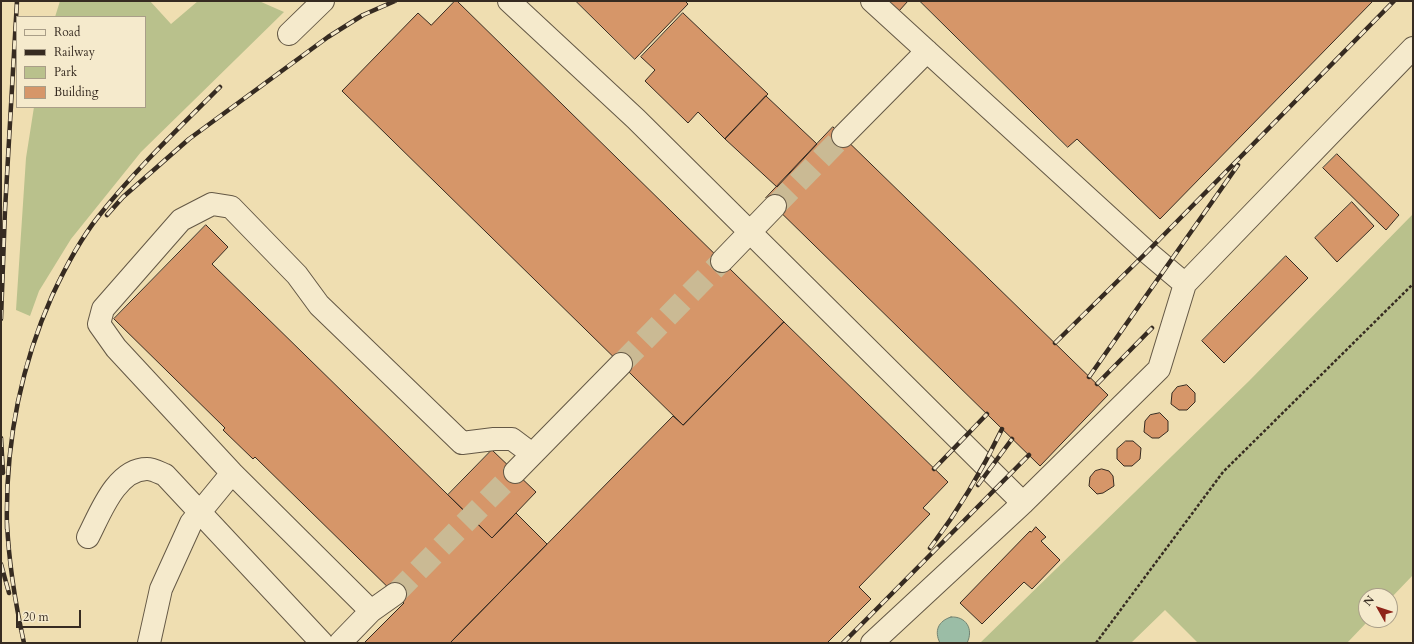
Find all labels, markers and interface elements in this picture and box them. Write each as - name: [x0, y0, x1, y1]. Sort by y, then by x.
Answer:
- legend: [16, 16, 146, 108]
- text: Road: [54, 24, 80, 40]
- text: Railway: [54, 44, 95, 60]
- text: Park: [54, 64, 77, 80]
- text: Building: [54, 84, 98, 100]
- north arrow: [1358, 588, 1398, 628]
- text: N: [1360, 592, 1378, 609]
- scale bar: [18, 602, 83, 628]
- text: 20 m: [23, 609, 49, 625]

